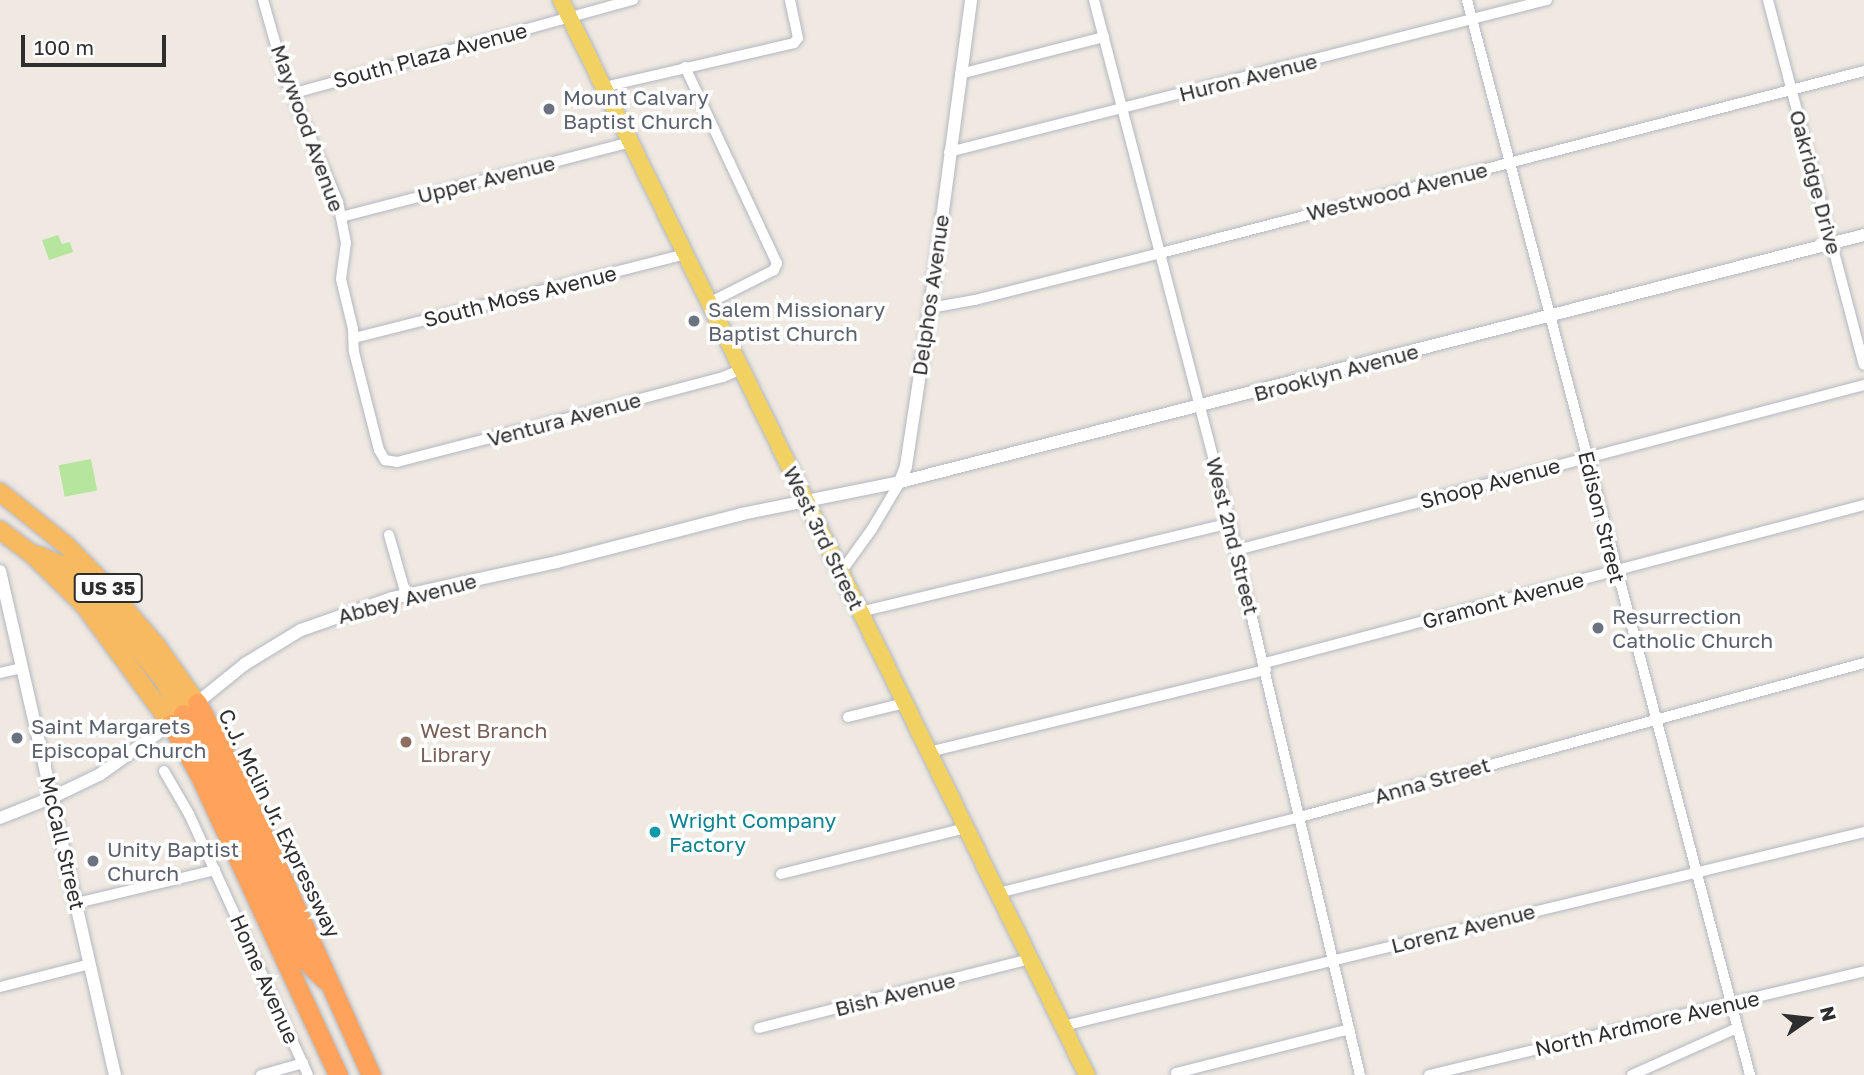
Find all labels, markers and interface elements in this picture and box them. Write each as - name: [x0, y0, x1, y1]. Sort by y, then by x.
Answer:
- street label: South Plaza Avenue: [330, 17, 530, 93]
- scale bar: [24, 21, 170, 65]
- text: 100 m: [34, 34, 94, 60]
- street label: Maywood Avenue: [266, 41, 350, 215]
- street label: Huron Avenue: [1176, 48, 1320, 106]
- place label: Mount Calvary Baptist Church: [563, 84, 713, 134]
- marker: Mount Calvary Baptist Church: [541, 101, 557, 117]
- street label: Oakridge Drive: [1785, 107, 1847, 257]
- street label: Upper Avenue: [415, 150, 557, 208]
- street label: Westwood Avenue: [1304, 156, 1490, 226]
- street label: Delphos Avenue: [906, 213, 954, 377]
- street label: South Moss Avenue: [421, 260, 619, 332]
- place label: Salem Missionary Baptist Church: [708, 296, 885, 346]
- marker: Salem Missionary Baptist Church: [686, 313, 702, 329]
- street label: Brooklyn Avenue: [1251, 338, 1421, 406]
- street label: Ventura Avenue: [484, 386, 644, 452]
- street label: Edison Street: [1573, 448, 1631, 586]
- street label: Shoop Avenue: [1417, 452, 1563, 514]
- street label: West 2nd Street: [1201, 455, 1265, 617]
- street label: West 3rd Street: [778, 462, 870, 614]
- street label: Gramont Avenue: [1419, 566, 1587, 634]
- street label: Abbey Avenue: [335, 567, 479, 629]
- road number: US 35: [73, 572, 143, 604]
- place label: Resurrection Catholic Church: [1612, 603, 1773, 653]
- marker: Resurrection Catholic Church: [1590, 620, 1606, 636]
- street label: C.J. Mclin Jr. Expressway: [214, 704, 346, 942]
- place label: Saint Margarets Episcopal Church: [31, 713, 207, 763]
- place label: West Branch Library: [420, 717, 547, 767]
- marker: Saint Margarets Episcopal Church: [9, 730, 25, 746]
- marker: West Branch Library: [398, 734, 414, 750]
- street label: Anna Street: [1371, 751, 1493, 809]
- street label: McCall Street: [35, 774, 91, 912]
- place label: Wright Company Factory: [669, 807, 836, 857]
- marker: Wright Company Factory: [647, 824, 663, 840]
- place label: Unity Baptist Church: [107, 836, 239, 886]
- marker: Unity Baptist Church: [85, 853, 101, 869]
- street label: Lorenz Avenue: [1388, 898, 1538, 958]
- street label: Home Avenue: [225, 911, 305, 1047]
- street label: Bish Avenue: [832, 967, 958, 1021]
- north arrow: [1773, 984, 1843, 1054]
- street label: North Ardmore Avenue: [1532, 985, 1762, 1061]
- text: N: [1816, 1004, 1842, 1024]

